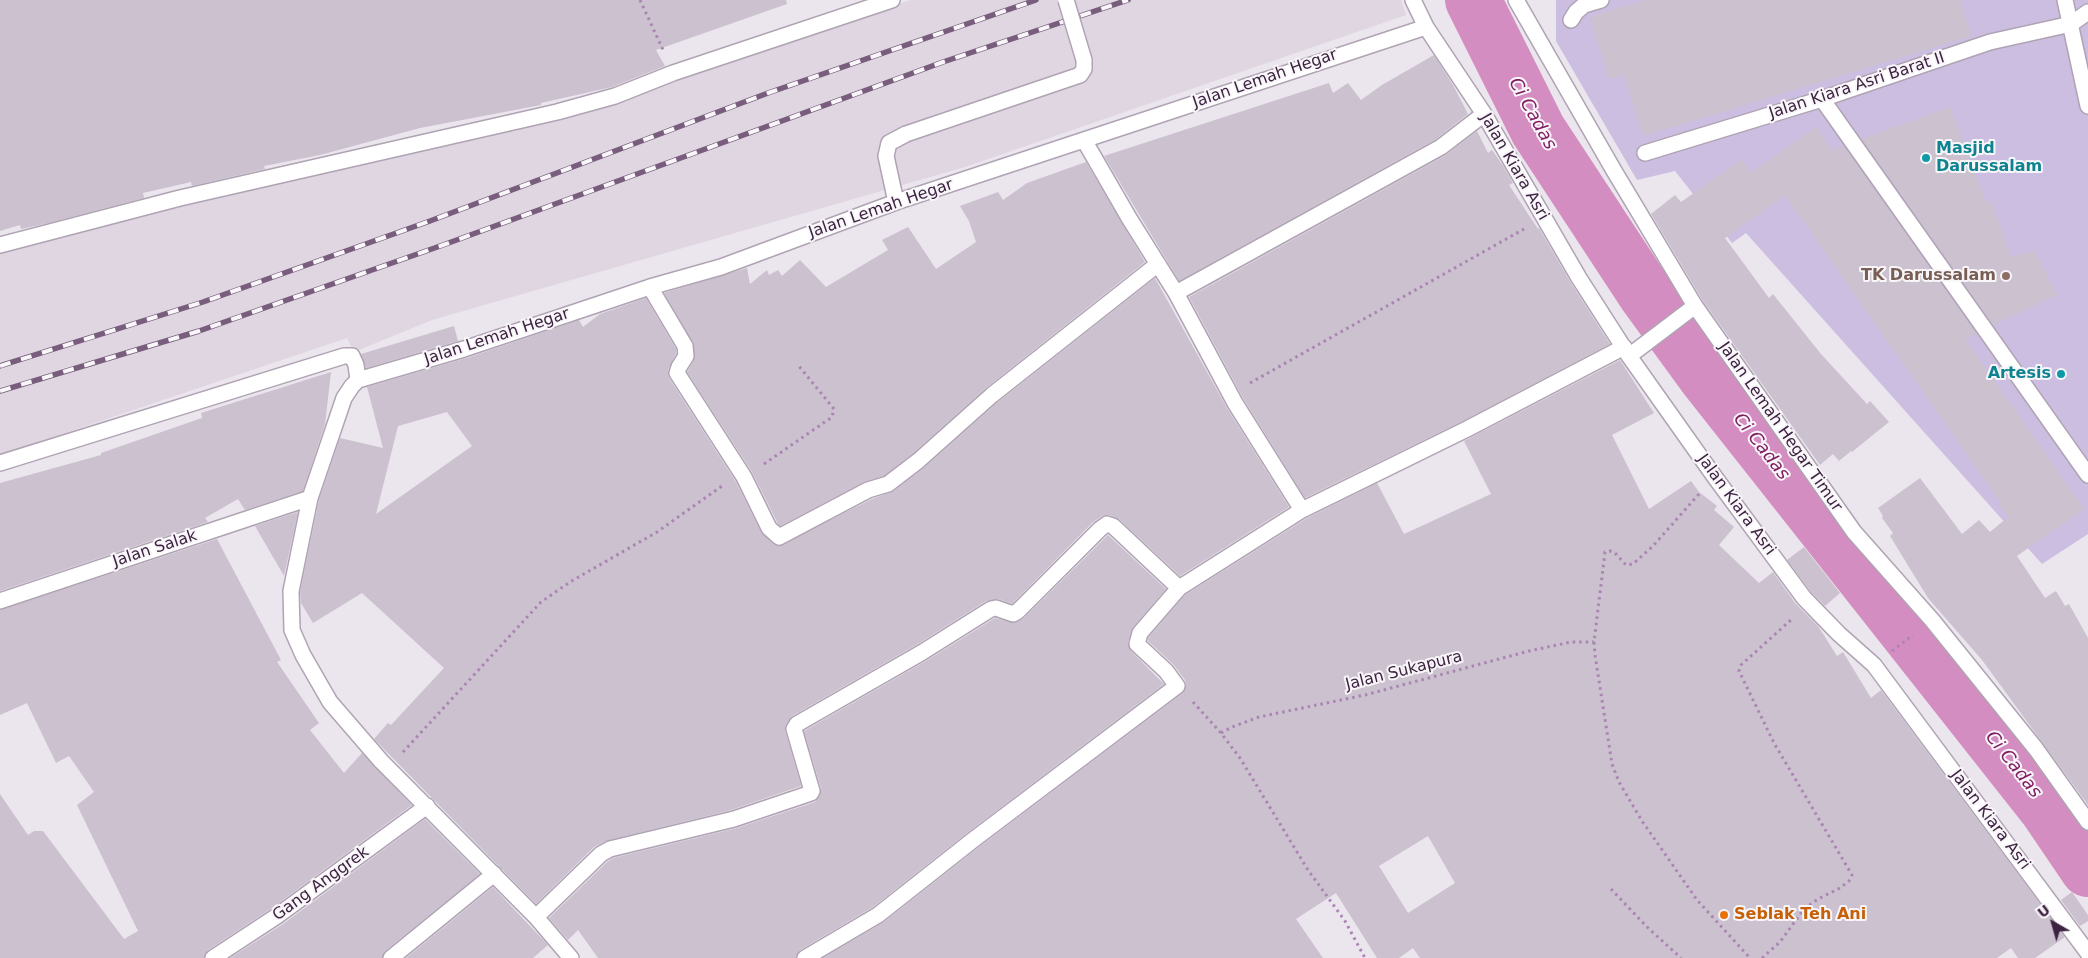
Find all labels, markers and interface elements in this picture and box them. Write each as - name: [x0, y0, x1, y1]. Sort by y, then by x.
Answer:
- street label: Jalan Lemah Hegar: [1190, 45, 1340, 113]
- street label: Jalan Kiara Asri Barat II: [1767, 49, 1947, 123]
- water label: Ci Cadas: [1503, 74, 1561, 154]
- street label: Jalan Kiara Asri: [1476, 110, 1552, 224]
- place label: Masjid Darussalam: [1936, 139, 2042, 177]
- marker: Masjid Darussalam: [1920, 152, 1932, 164]
- street label: Jalan Lemah Hegar: [806, 175, 956, 243]
- place label: TK Darussalam: [1861, 266, 1996, 286]
- marker: TK Darussalam: [2000, 270, 2012, 282]
- street label: Jalan Lemah Hegar: [422, 304, 572, 370]
- street label: Jalan Lemah Hegar Timur: [1714, 339, 1846, 515]
- place label: Artesis: [1988, 364, 2051, 384]
- marker: Artesis: [2055, 368, 2067, 380]
- water label: Ci Cadas: [1728, 409, 1794, 485]
- street label: Jalan Kiara Asri: [1693, 451, 1779, 559]
- street label: Jalan Salak: [110, 526, 200, 572]
- street label: Jalan Sukapura: [1344, 647, 1464, 695]
- water label: Ci Cadas: [1980, 727, 2046, 803]
- street label: Jalan Kiara Asri: [1946, 766, 2034, 874]
- street label: Gang Anggrek: [269, 843, 373, 925]
- north arrow: [2028, 898, 2078, 948]
- text: U: [2034, 901, 2053, 921]
- place label: Seblak Teh Ani: [1734, 905, 1866, 925]
- marker: Seblak Teh Ani: [1718, 909, 1730, 921]

